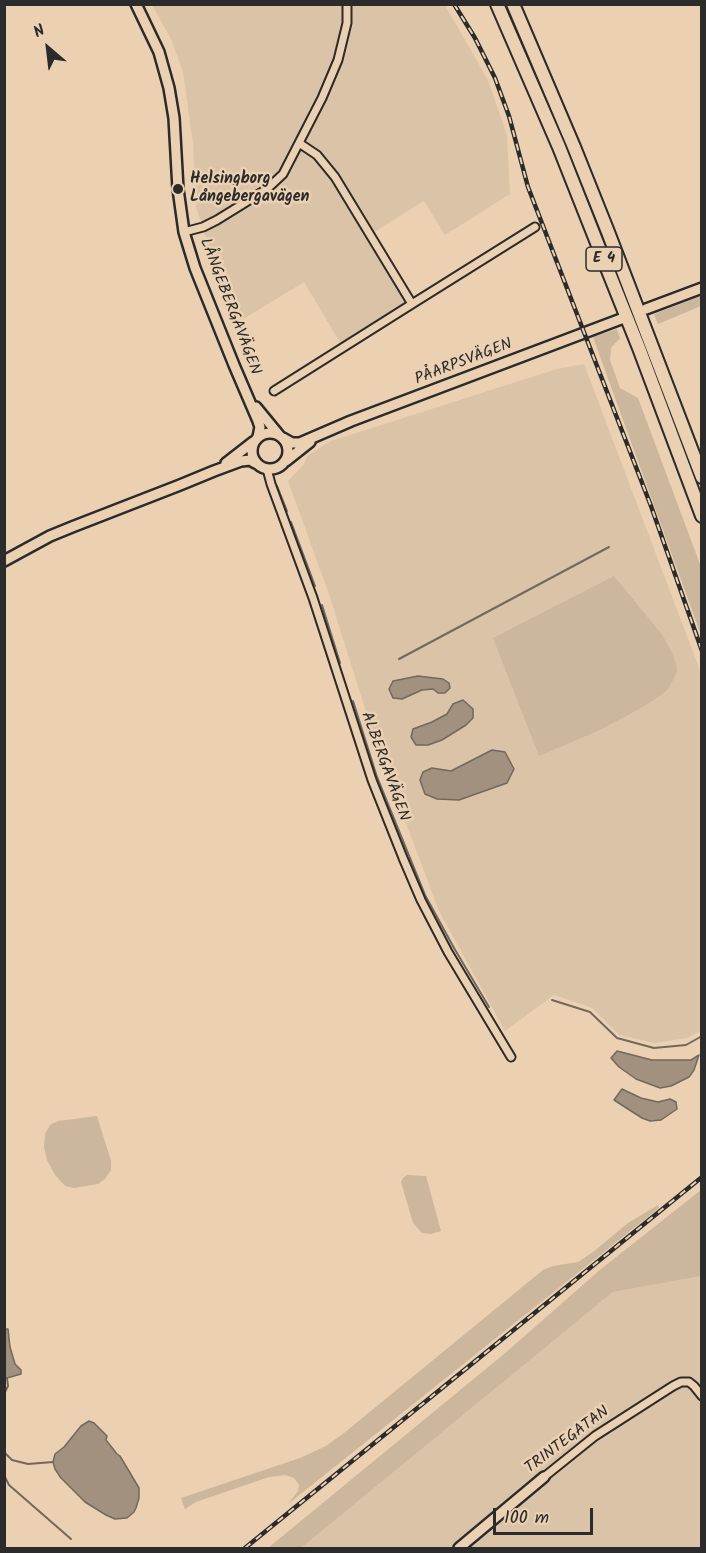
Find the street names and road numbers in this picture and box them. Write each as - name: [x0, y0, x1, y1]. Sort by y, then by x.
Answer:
- street label: LÅNGEBERGAVÄGEN: [194, 236, 264, 378]
- road number: E 4: [586, 247, 622, 271]
- street label: PÅARPSVÄGEN: [413, 336, 515, 390]
- street label: ALBERGAVÄGEN: [355, 710, 413, 824]
- street label: TRINTEGATAN: [522, 1403, 614, 1479]

